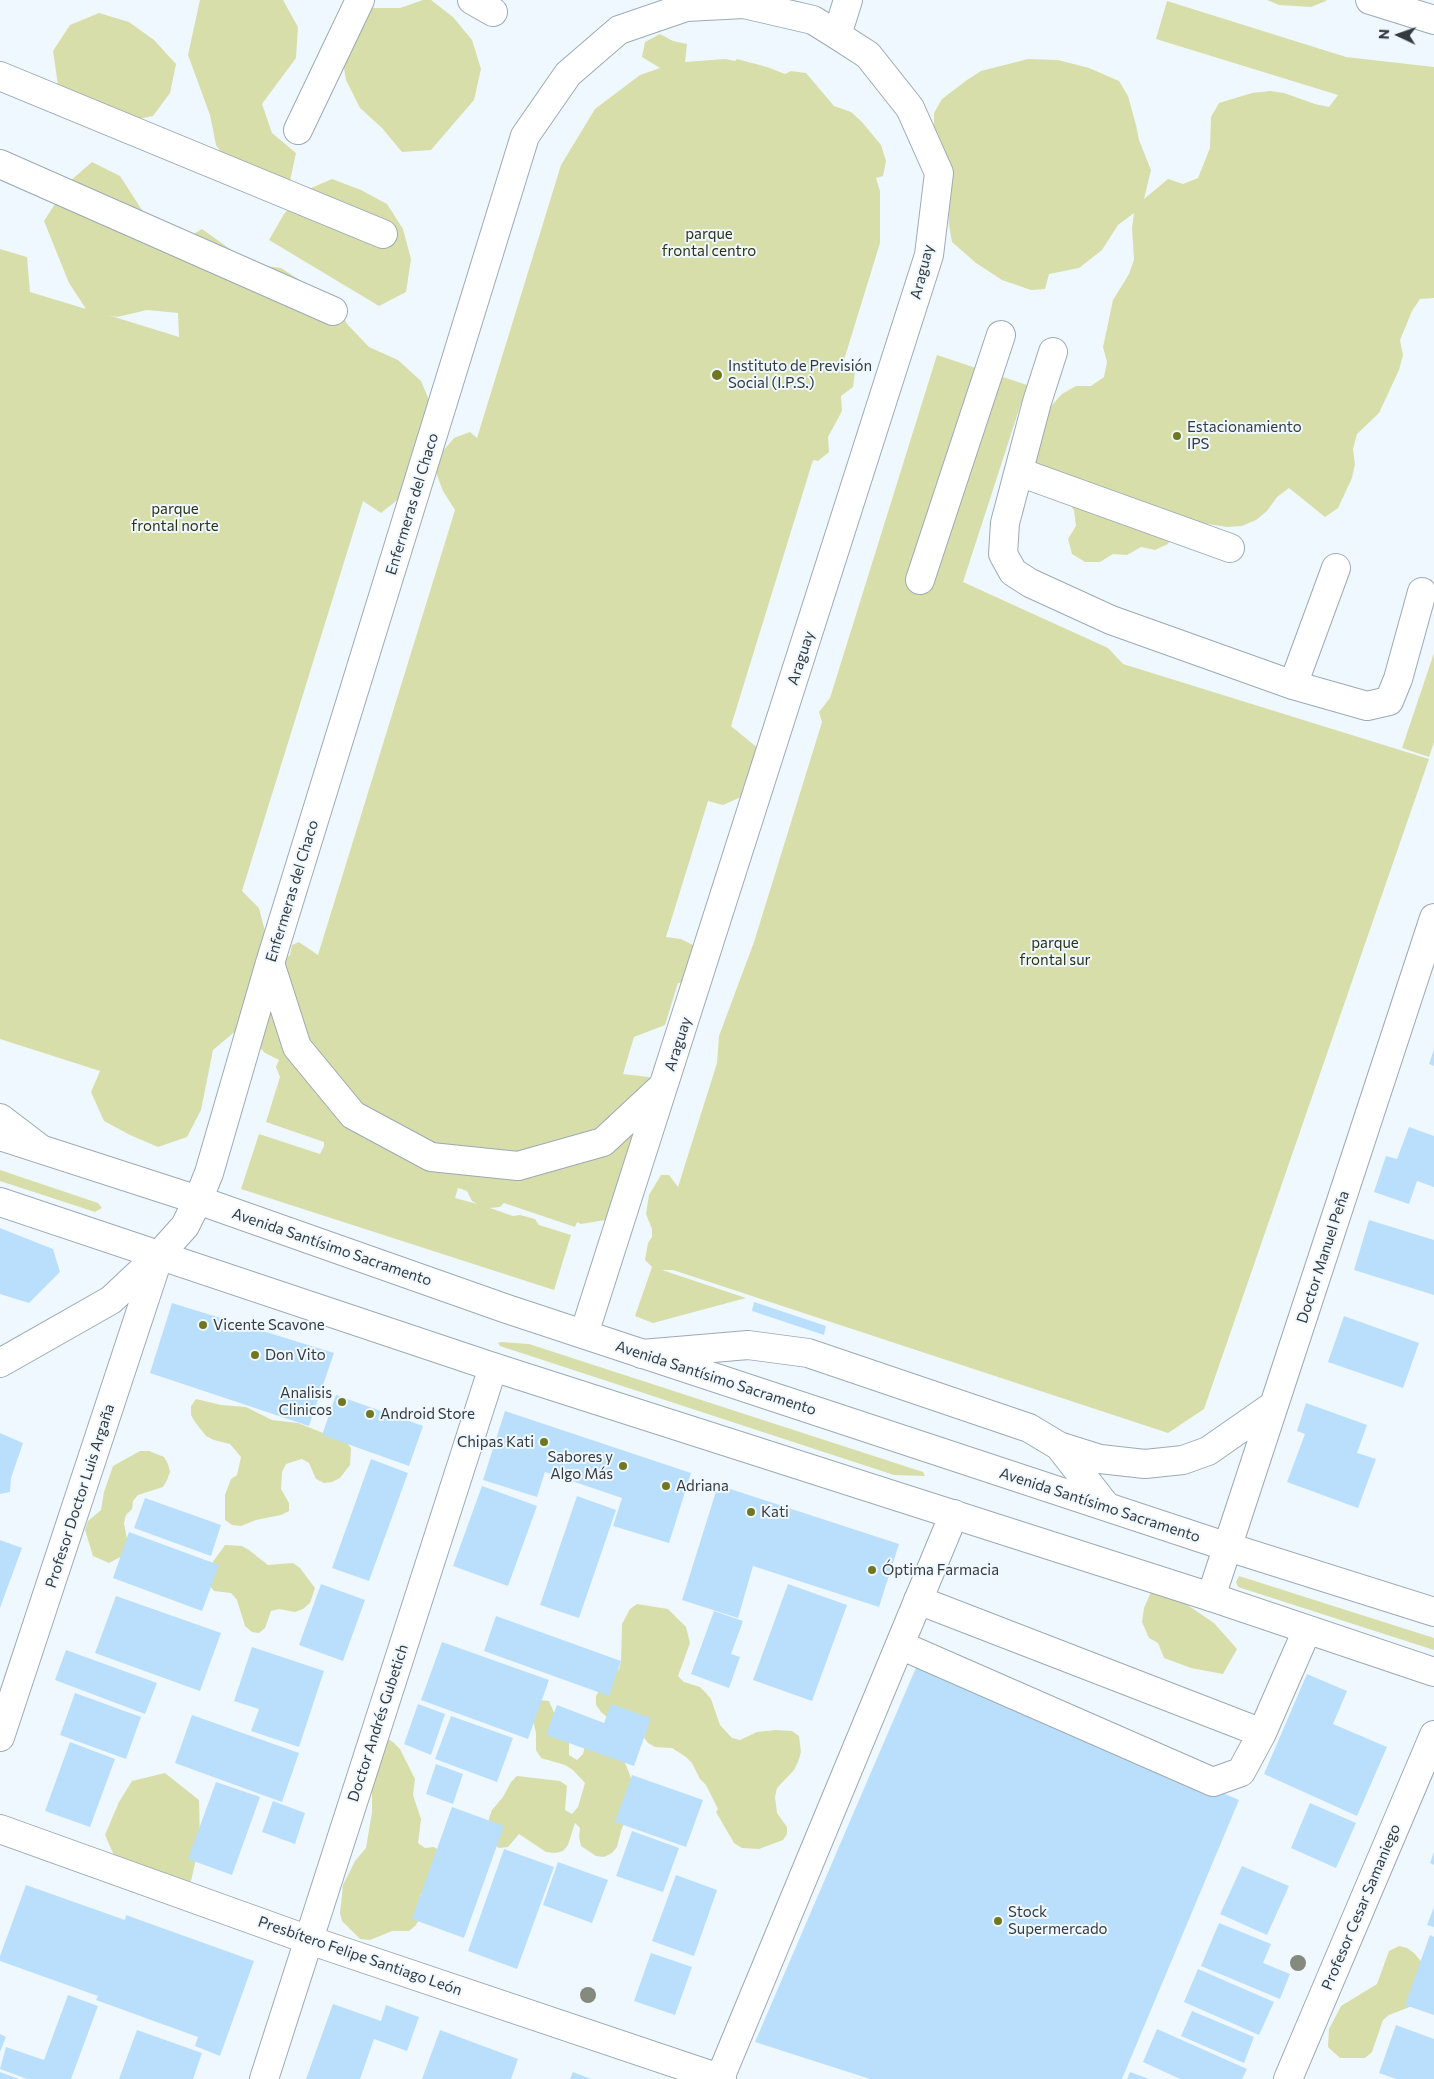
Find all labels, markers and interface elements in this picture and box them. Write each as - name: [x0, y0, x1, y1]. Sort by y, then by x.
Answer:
- north arrow: [1374, 10, 1424, 60]
- text: N: [1375, 29, 1392, 40]
- park label: parque frontal centro: [662, 225, 756, 260]
- street label: Araguay: [906, 243, 938, 301]
- place label: Instituto de Previsión Social (I.P.S.): [728, 357, 872, 392]
- marker: Instituto de Previsión Social (I.P.S.): [710, 368, 724, 382]
- place label: Estacionamiento IPS: [1187, 418, 1302, 453]
- marker: Estacionamiento IPS: [1171, 430, 1183, 442]
- street label: Enfermeras del Chaco: [382, 431, 442, 577]
- park label: parque frontal norte: [131, 500, 219, 535]
- street label: Araguay: [784, 629, 818, 687]
- street label: Enfermeras del Chaco: [262, 818, 322, 964]
- park label: parque frontal sur: [1019, 934, 1091, 969]
- street label: Araguay: [661, 1015, 695, 1073]
- street label: Doctor Manuel Peña: [1293, 1188, 1353, 1326]
- street label: Avenida Santísimo Sacramento: [230, 1204, 434, 1290]
- place label: Vicente Scavone: [213, 1316, 325, 1334]
- marker: Vicente Scavone: [197, 1319, 209, 1331]
- street label: Avenida Santísimo Sacramento: [613, 1337, 819, 1419]
- place label: Don Vito: [265, 1346, 326, 1364]
- marker: Don Vito: [249, 1349, 261, 1361]
- place label: Analisis Clinicos: [279, 1384, 332, 1419]
- marker: Analisis Clinicos: [336, 1396, 348, 1408]
- street label: Profesor Doctor Luis Argaña: [42, 1402, 118, 1590]
- place label: Android Store: [380, 1405, 475, 1423]
- marker: Android Store: [364, 1408, 376, 1420]
- place label: Chipas Kati: [457, 1433, 534, 1451]
- marker: Chipas Kati: [538, 1436, 550, 1448]
- place label: Sabores y Algo Más: [547, 1448, 613, 1483]
- marker: Sabores y Algo Más: [617, 1460, 629, 1472]
- street label: Avenida Santísimo Sacramento: [997, 1464, 1203, 1546]
- place label: Adriana: [676, 1477, 729, 1495]
- marker: Adriana: [660, 1480, 672, 1492]
- place label: Kati: [761, 1503, 789, 1521]
- marker: Kati: [745, 1506, 757, 1518]
- place label: Óptima Farmacia: [882, 1561, 999, 1579]
- marker: Óptima Farmacia: [866, 1564, 878, 1576]
- street label: Doctor Andrés Gubetich: [344, 1642, 412, 1804]
- street label: Profesor Cesar Samaniego: [1318, 1821, 1404, 1993]
- place label: Stock Supermercado: [1008, 1903, 1108, 1938]
- street label: Presbítero Felipe Santiago León: [256, 1913, 464, 1999]
- marker: Stock Supermercado: [992, 1915, 1004, 1927]

